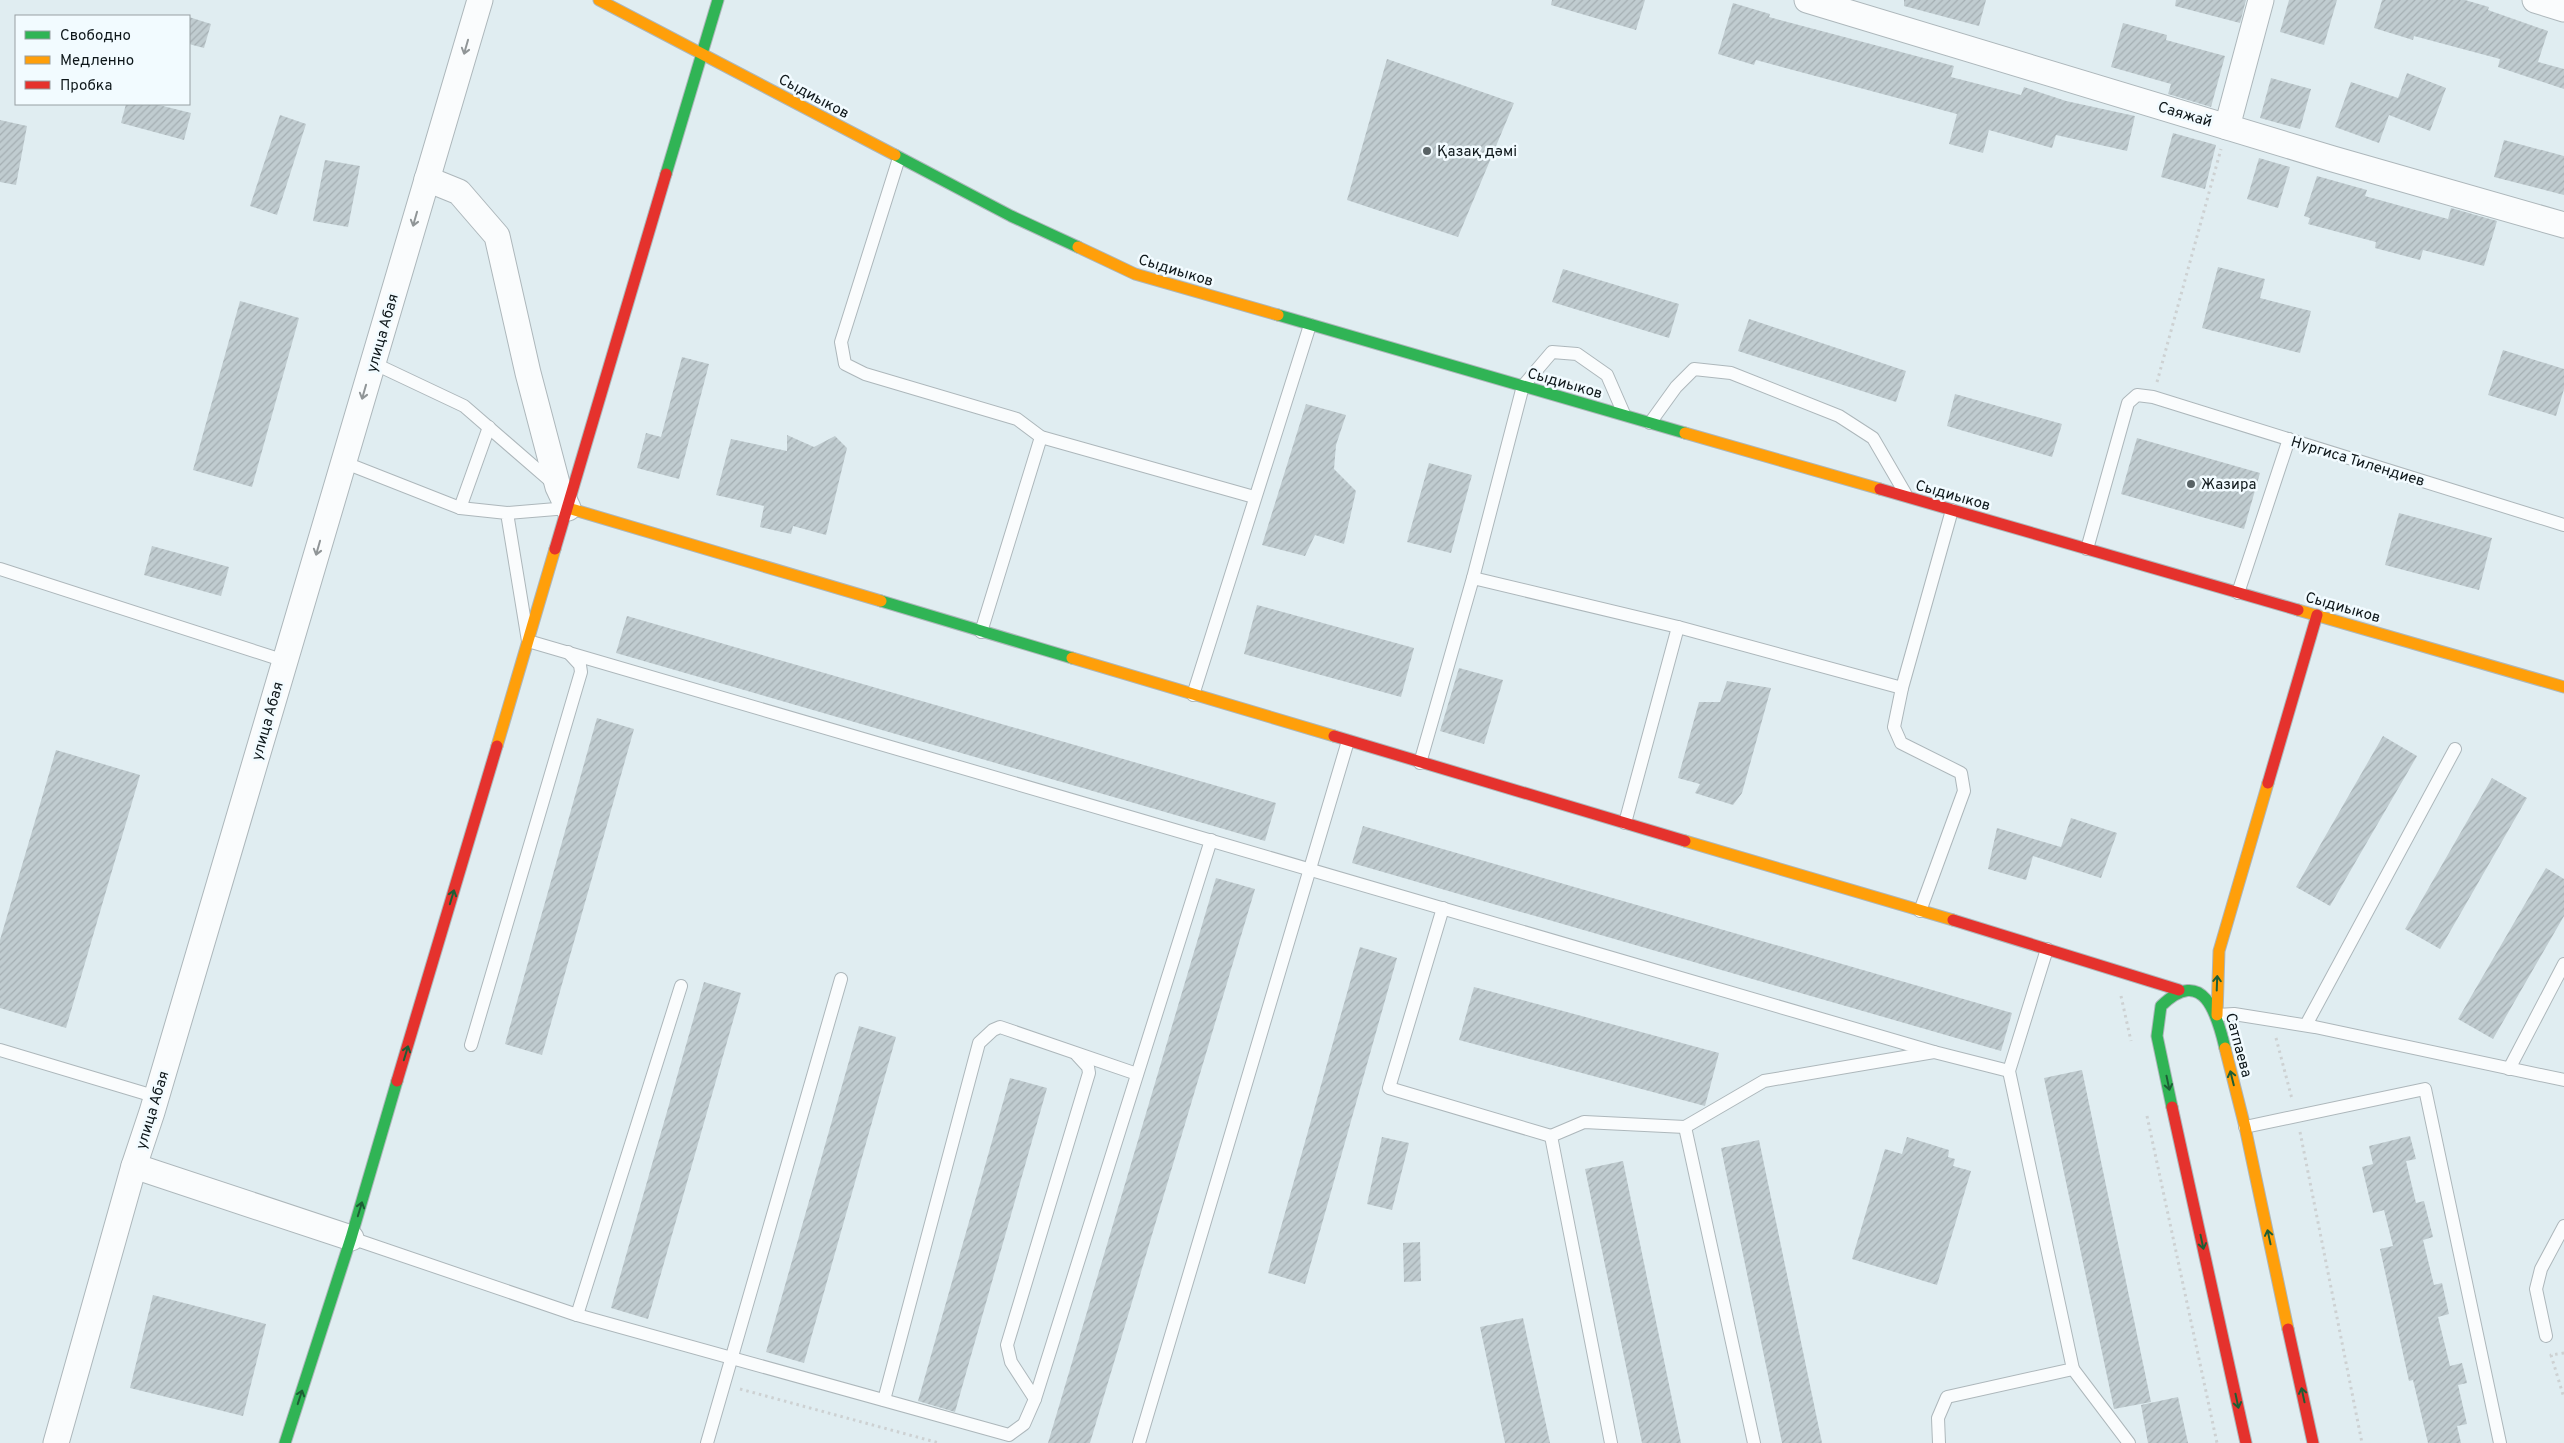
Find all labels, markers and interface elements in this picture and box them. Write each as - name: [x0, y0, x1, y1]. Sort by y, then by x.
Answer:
- legend: [15, 15, 190, 105]
- text: Свободно: [60, 27, 131, 46]
- one-way arrow: [460, 38, 470, 54]
- text: Медленно: [60, 52, 134, 71]
- street label: Сыдиыков: [775, 71, 852, 124]
- text: Пробка: [60, 77, 112, 96]
- street label: Саяжай: [2155, 98, 2214, 133]
- place label: Қазақ дәмі: [1437, 143, 1517, 162]
- marker: Қазақ дәмі: [1421, 145, 1433, 157]
- one-way arrow: [409, 211, 419, 227]
- street label: Сыдиыков: [1136, 251, 1215, 292]
- street label: улица Абая: [363, 292, 404, 375]
- street label: Сыдиыков: [1525, 365, 1604, 404]
- one-way arrow: [359, 384, 369, 400]
- street label: Нургиса Тилендиев: [2288, 433, 2427, 492]
- place label: Жазира: [2201, 476, 2256, 495]
- street label: Сыдиыков: [1913, 477, 1992, 516]
- marker: Жазира: [2185, 478, 2197, 490]
- one-way arrow: [313, 540, 323, 556]
- street label: Сыдиыков: [2303, 589, 2382, 628]
- street label: улица Абая: [248, 680, 289, 763]
- one-way arrow: [448, 889, 458, 905]
- one-way arrow: [2213, 975, 2222, 991]
- street label: Сатпаева: [2220, 1011, 2255, 1080]
- one-way arrow: [402, 1045, 412, 1061]
- street label: улица Абая: [133, 1069, 174, 1152]
- one-way arrow: [2227, 1071, 2237, 1087]
- one-way arrow: [2163, 1075, 2173, 1091]
- one-way arrow: [356, 1201, 366, 1217]
- one-way arrow: [2264, 1229, 2273, 1245]
- one-way arrow: [2198, 1234, 2208, 1250]
- one-way arrow: [2298, 1388, 2307, 1404]
- one-way arrow: [296, 1389, 305, 1405]
- one-way arrow: [2233, 1392, 2242, 1408]

